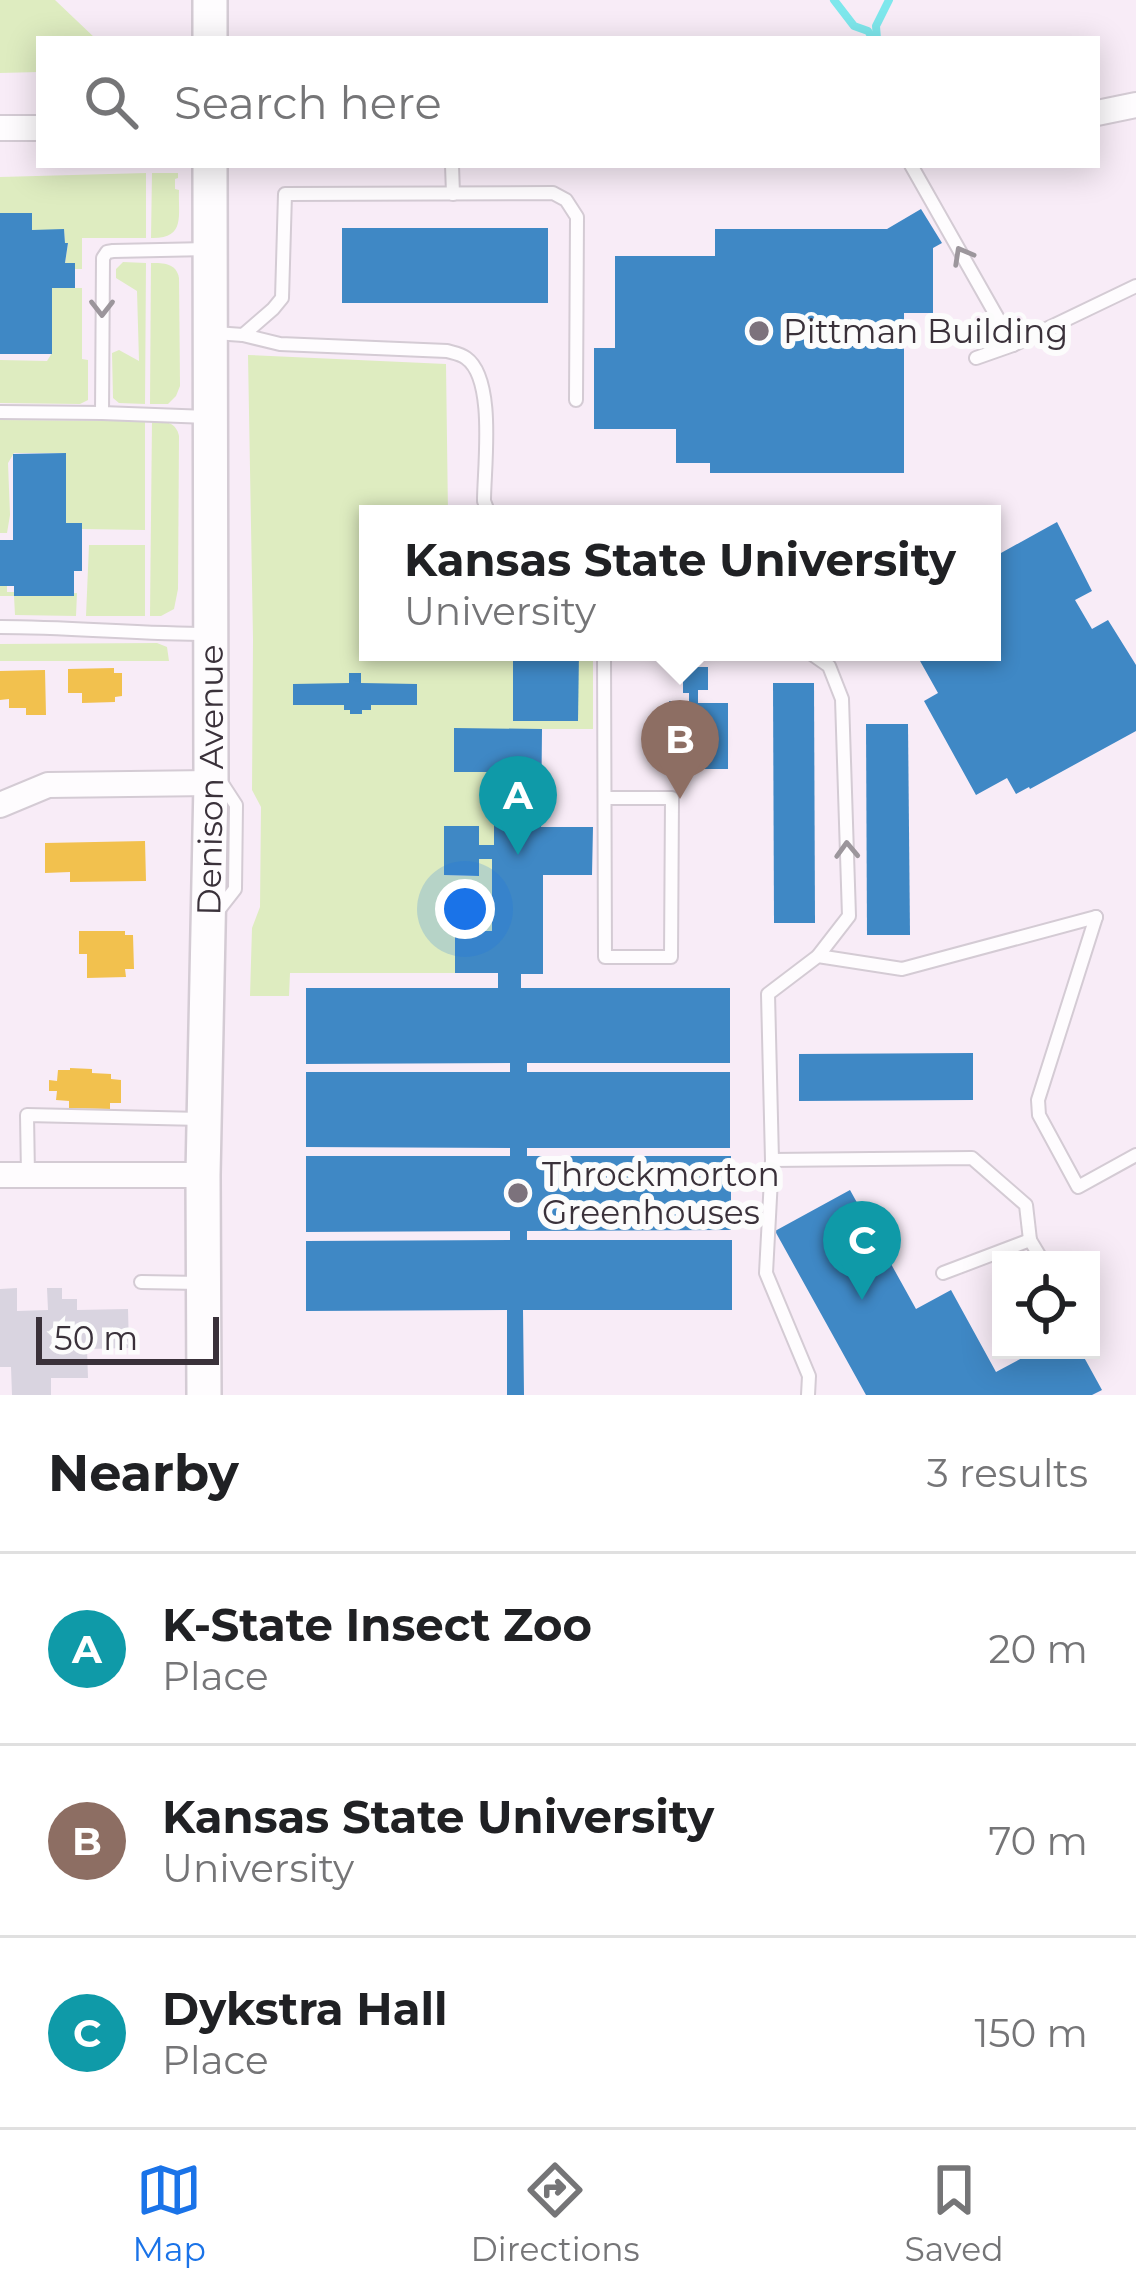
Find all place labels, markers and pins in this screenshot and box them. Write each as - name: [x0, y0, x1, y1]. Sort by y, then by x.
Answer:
- place label: Pittman Building: [783, 311, 1068, 351]
- marker: Pittman Building: [746, 318, 772, 344]
- pin: B: [641, 700, 719, 799]
- pin: A: [479, 756, 557, 855]
- place label: Throckmorton Greenhouses: [542, 1154, 780, 1232]
- marker: Throckmorton Greenhouses: [505, 1180, 531, 1206]
- pin: C: [823, 1201, 901, 1300]

